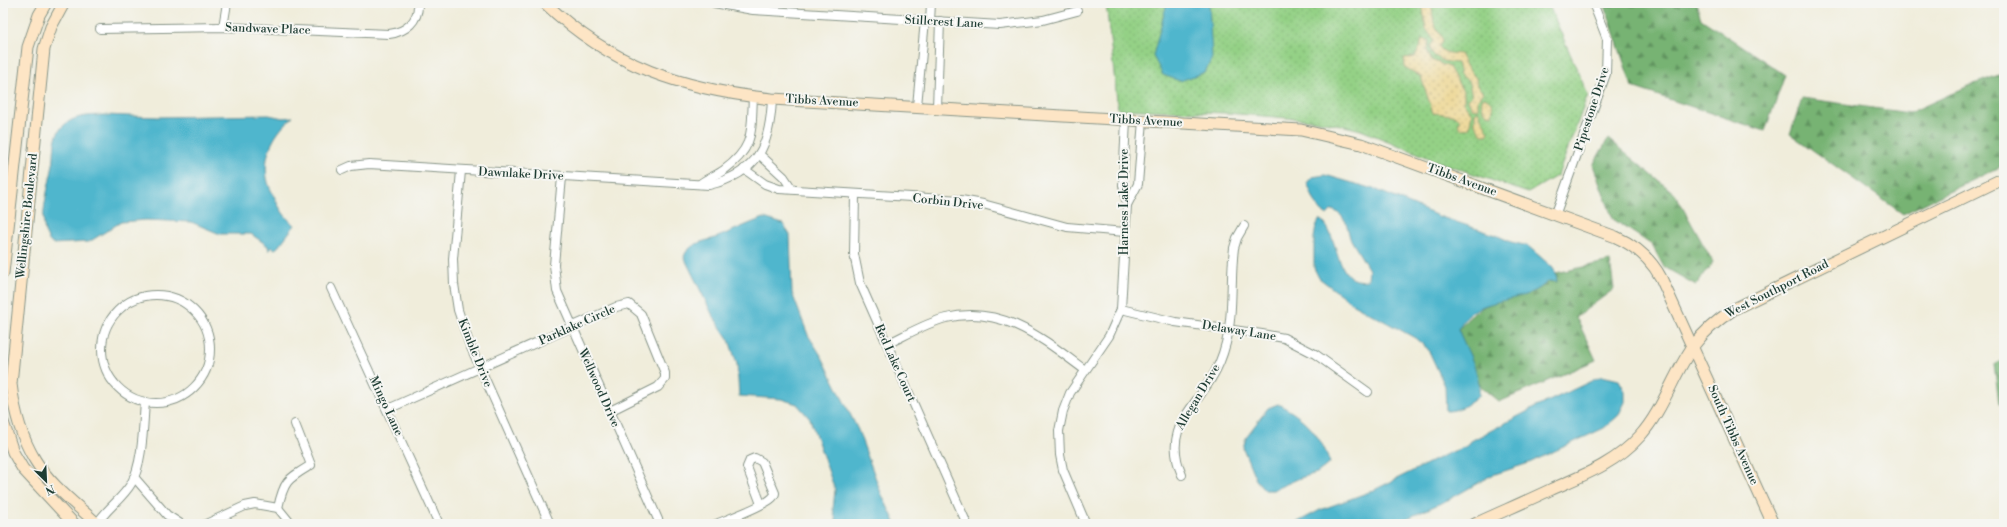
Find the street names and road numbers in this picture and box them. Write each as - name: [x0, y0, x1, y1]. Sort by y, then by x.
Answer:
- street label: Stillcrest Lane: [904, 12, 984, 32]
- street label: Sandwave Place: [225, 20, 311, 38]
- street label: Pipestone Drive: [1571, 65, 1613, 153]
- street label: Tibbs Avenue: [785, 92, 859, 110]
- street label: Tibbs Avenue: [1109, 112, 1183, 130]
- street label: Harness Lake Drive: [1117, 149, 1132, 255]
- street label: Wellingshire Boulevard: [13, 152, 41, 280]
- street label: Tibbs Avenue: [1425, 160, 1499, 200]
- street label: Dawnlake Drive: [478, 164, 564, 184]
- street label: Corbin Drive: [912, 191, 984, 213]
- street label: West Southport Road: [1722, 256, 1831, 322]
- street label: Parklake Circle: [536, 301, 618, 349]
- street label: Kimble Drive: [454, 316, 496, 390]
- street label: Delaway Lane: [1201, 318, 1277, 344]
- street label: Red Lake Court: [871, 322, 919, 405]
- street label: Wellwood Drive: [575, 345, 623, 430]
- street label: Allegan Drive: [1172, 361, 1223, 433]
- street label: Mingo Lane: [366, 374, 406, 438]
- street label: South Tibbs Avenue: [1704, 383, 1762, 487]

